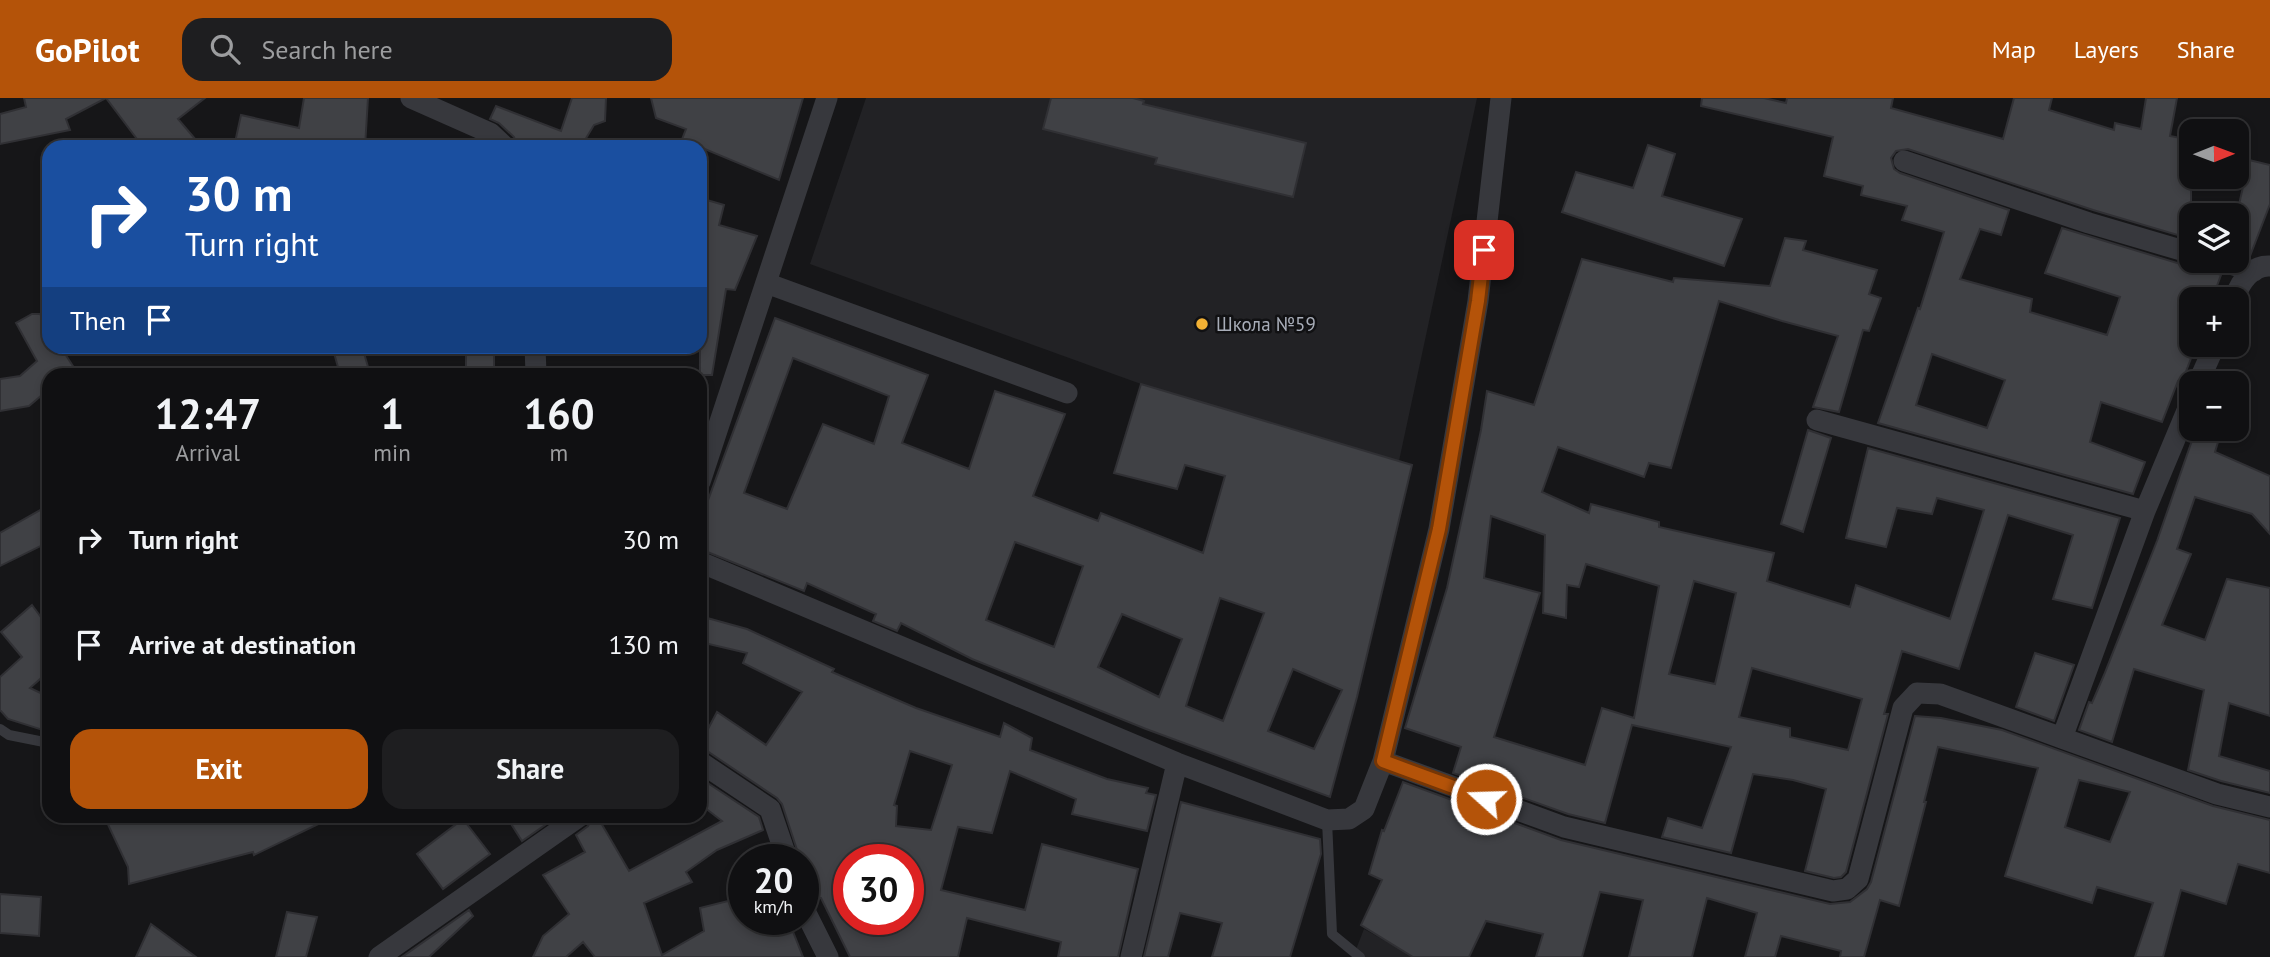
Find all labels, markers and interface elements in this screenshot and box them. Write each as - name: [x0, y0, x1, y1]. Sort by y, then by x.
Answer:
- search box: [182, 18, 672, 81]
- text: GoPilot: [35, 28, 140, 71]
- icon: search: [206, 30, 244, 68]
- text: Search here: [262, 33, 393, 66]
- text: Map: [1992, 34, 2036, 65]
- text: Layers: [2074, 34, 2139, 65]
- text: Share: [2177, 34, 2235, 65]
- north arrow: [2179, 119, 2249, 189]
- map controls: [2179, 119, 2249, 441]
- text: 30 m: [185, 161, 292, 225]
- icon: right: [70, 168, 161, 259]
- button: layers: [2179, 203, 2249, 273]
- pin: [1454, 220, 1514, 280]
- text: Turn right: [185, 223, 319, 265]
- icon: arrive: [1465, 231, 1503, 269]
- button: +: [2179, 287, 2249, 357]
- icon: arrive: [140, 301, 178, 339]
- text: Then: [70, 304, 126, 337]
- place label: Школа №59: [1216, 312, 1316, 336]
- marker: Школа №59: [1194, 316, 1210, 332]
- button: −: [2179, 371, 2249, 441]
- text: 12:47: [154, 386, 261, 441]
- text: 1: [380, 386, 404, 441]
- text: 160: [523, 386, 595, 441]
- text: Arrival: [175, 438, 240, 467]
- text: min: [373, 438, 411, 467]
- text: m: [550, 438, 568, 467]
- icon: right: [70, 521, 108, 559]
- text: Turn right: [129, 523, 238, 556]
- text: 30 m: [623, 523, 679, 556]
- icon: arrive: [70, 626, 108, 664]
- text: Arrive at destination: [129, 628, 356, 661]
- text: 130 m: [608, 628, 679, 661]
- button: Exit: [70, 729, 368, 809]
- button: Share: [382, 729, 679, 809]
- position arrow: [1449, 762, 1523, 836]
- speed limit sign: 30: [833, 844, 924, 935]
- text: 20: [754, 857, 793, 903]
- text: km/h: [754, 895, 793, 918]

